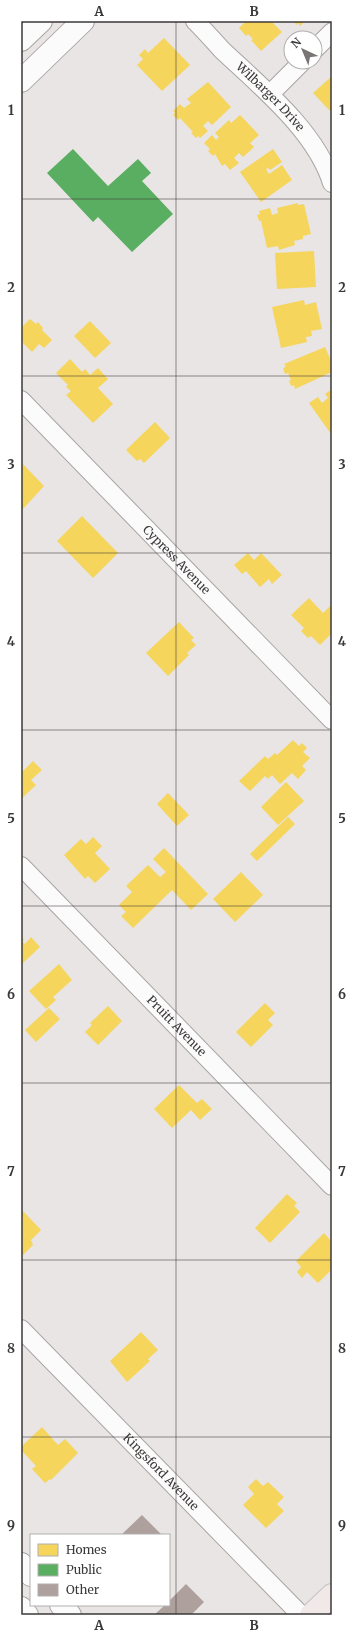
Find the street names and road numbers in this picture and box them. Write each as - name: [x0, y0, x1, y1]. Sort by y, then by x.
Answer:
- street label: Wilbarger Drive: [232, 58, 308, 134]
- street label: Cypress Avenue: [140, 522, 214, 597]
- street label: Pruitt Avenue: [144, 992, 210, 1059]
- street label: Kingsford Avenue: [120, 1430, 202, 1513]

